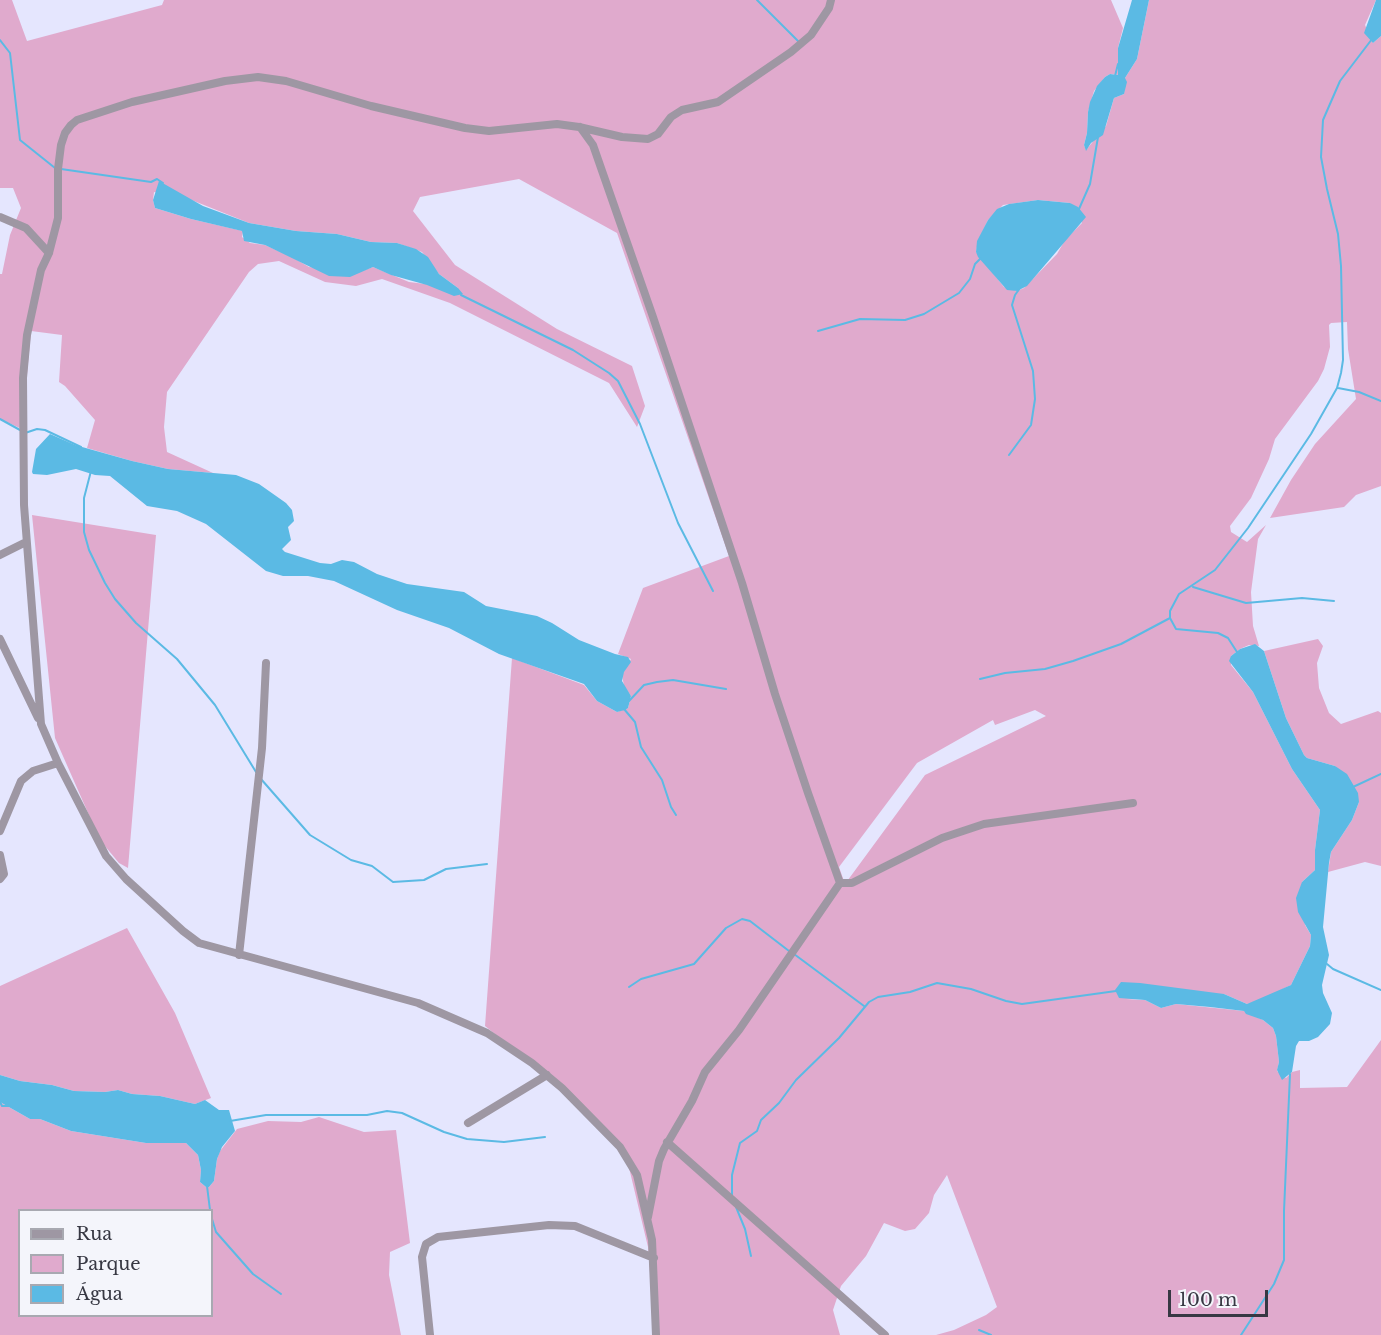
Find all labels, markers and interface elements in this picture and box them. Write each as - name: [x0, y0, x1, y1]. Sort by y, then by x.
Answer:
- legend: [18, 1209, 213, 1317]
- text: Rua: [76, 1223, 112, 1245]
- text: Parque: [76, 1253, 141, 1275]
- scale bar: [1171, 1278, 1272, 1316]
- text: Água: [76, 1283, 123, 1305]
- text: 100 m: [1179, 1289, 1237, 1311]

